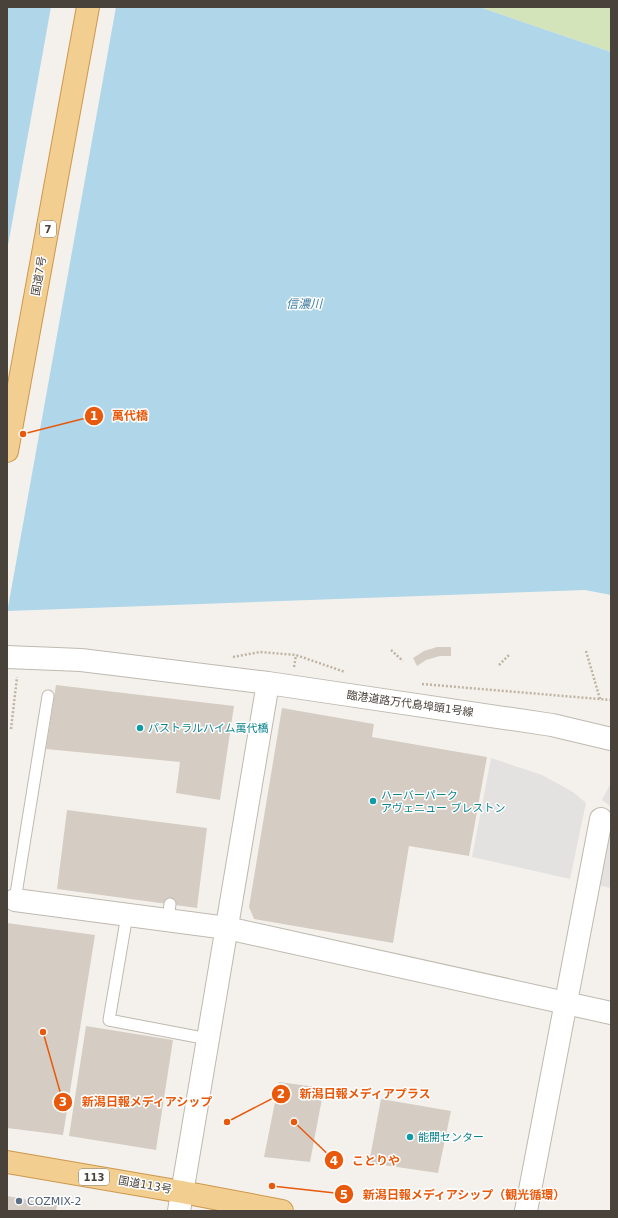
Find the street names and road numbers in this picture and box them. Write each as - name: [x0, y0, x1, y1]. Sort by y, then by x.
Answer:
- road number: 7: [40, 221, 56, 237]
- street label: 国道7号: [29, 255, 49, 297]
- street label: 臨港道路万代島埠頭1号線: [346, 689, 474, 719]
- road number: 113: [79, 1169, 109, 1185]
- street label: 国道113号: [117, 1174, 173, 1196]

